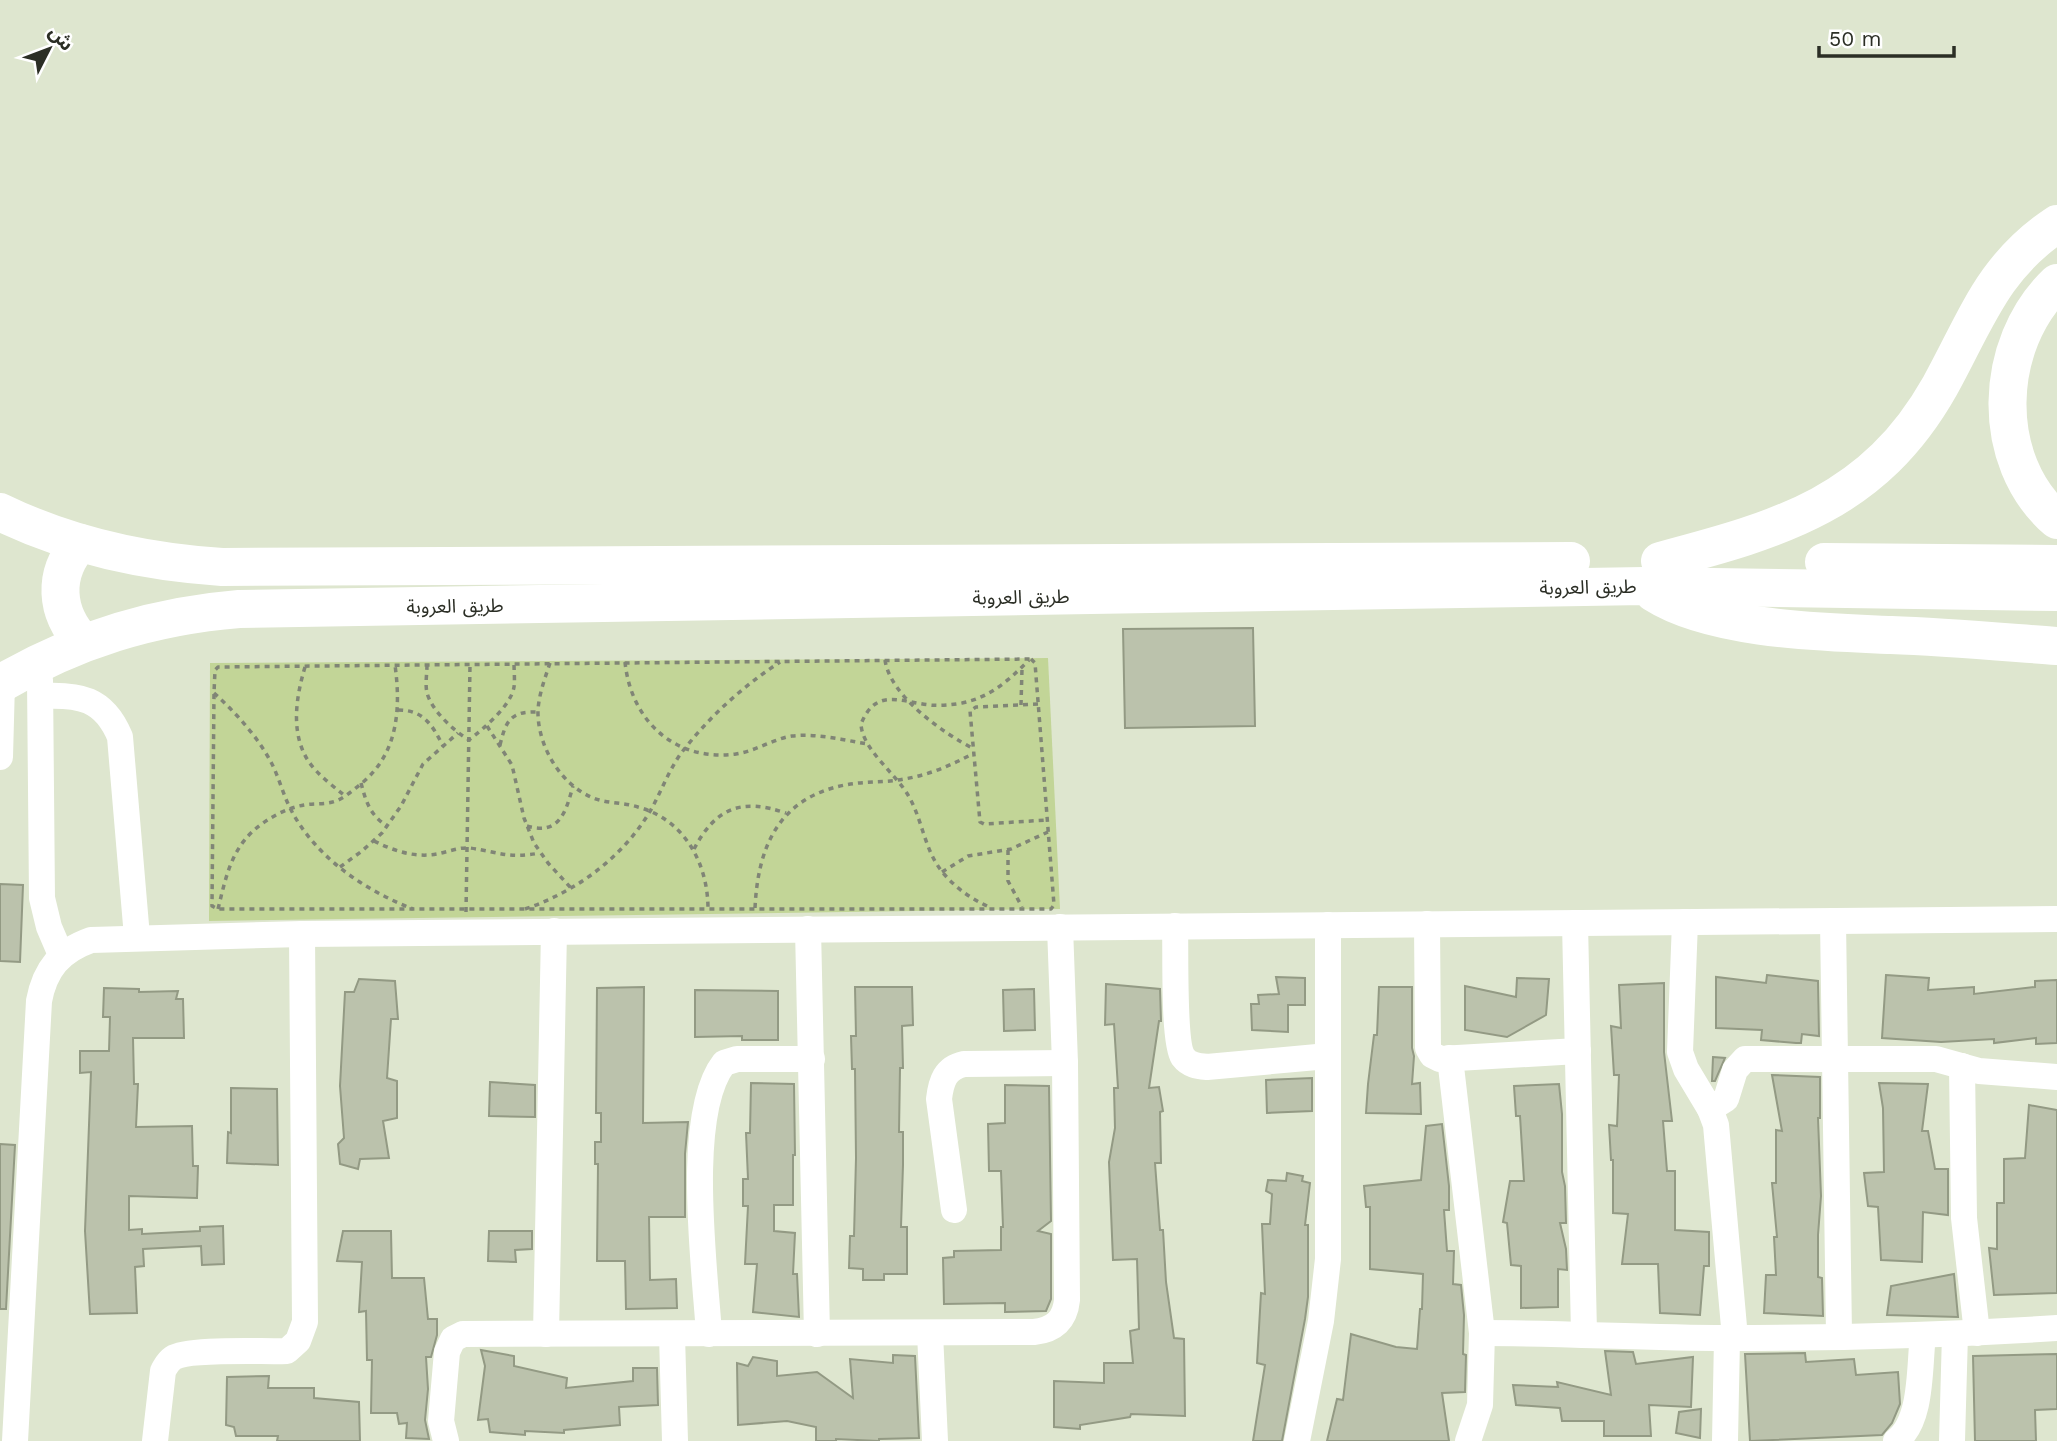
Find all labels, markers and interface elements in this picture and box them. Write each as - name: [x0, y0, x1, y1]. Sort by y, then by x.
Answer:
- north arrow: [14, 14, 84, 84]
- scale bar: [1819, 14, 1954, 58]
- text: ش: [44, 21, 79, 55]
- text: 50 m: [1829, 26, 1881, 51]
- street label: طريق العروبة: [1539, 575, 1637, 599]
- street label: طريق العروبة: [972, 585, 1070, 609]
- street label: طريق العروبة: [406, 594, 504, 618]

